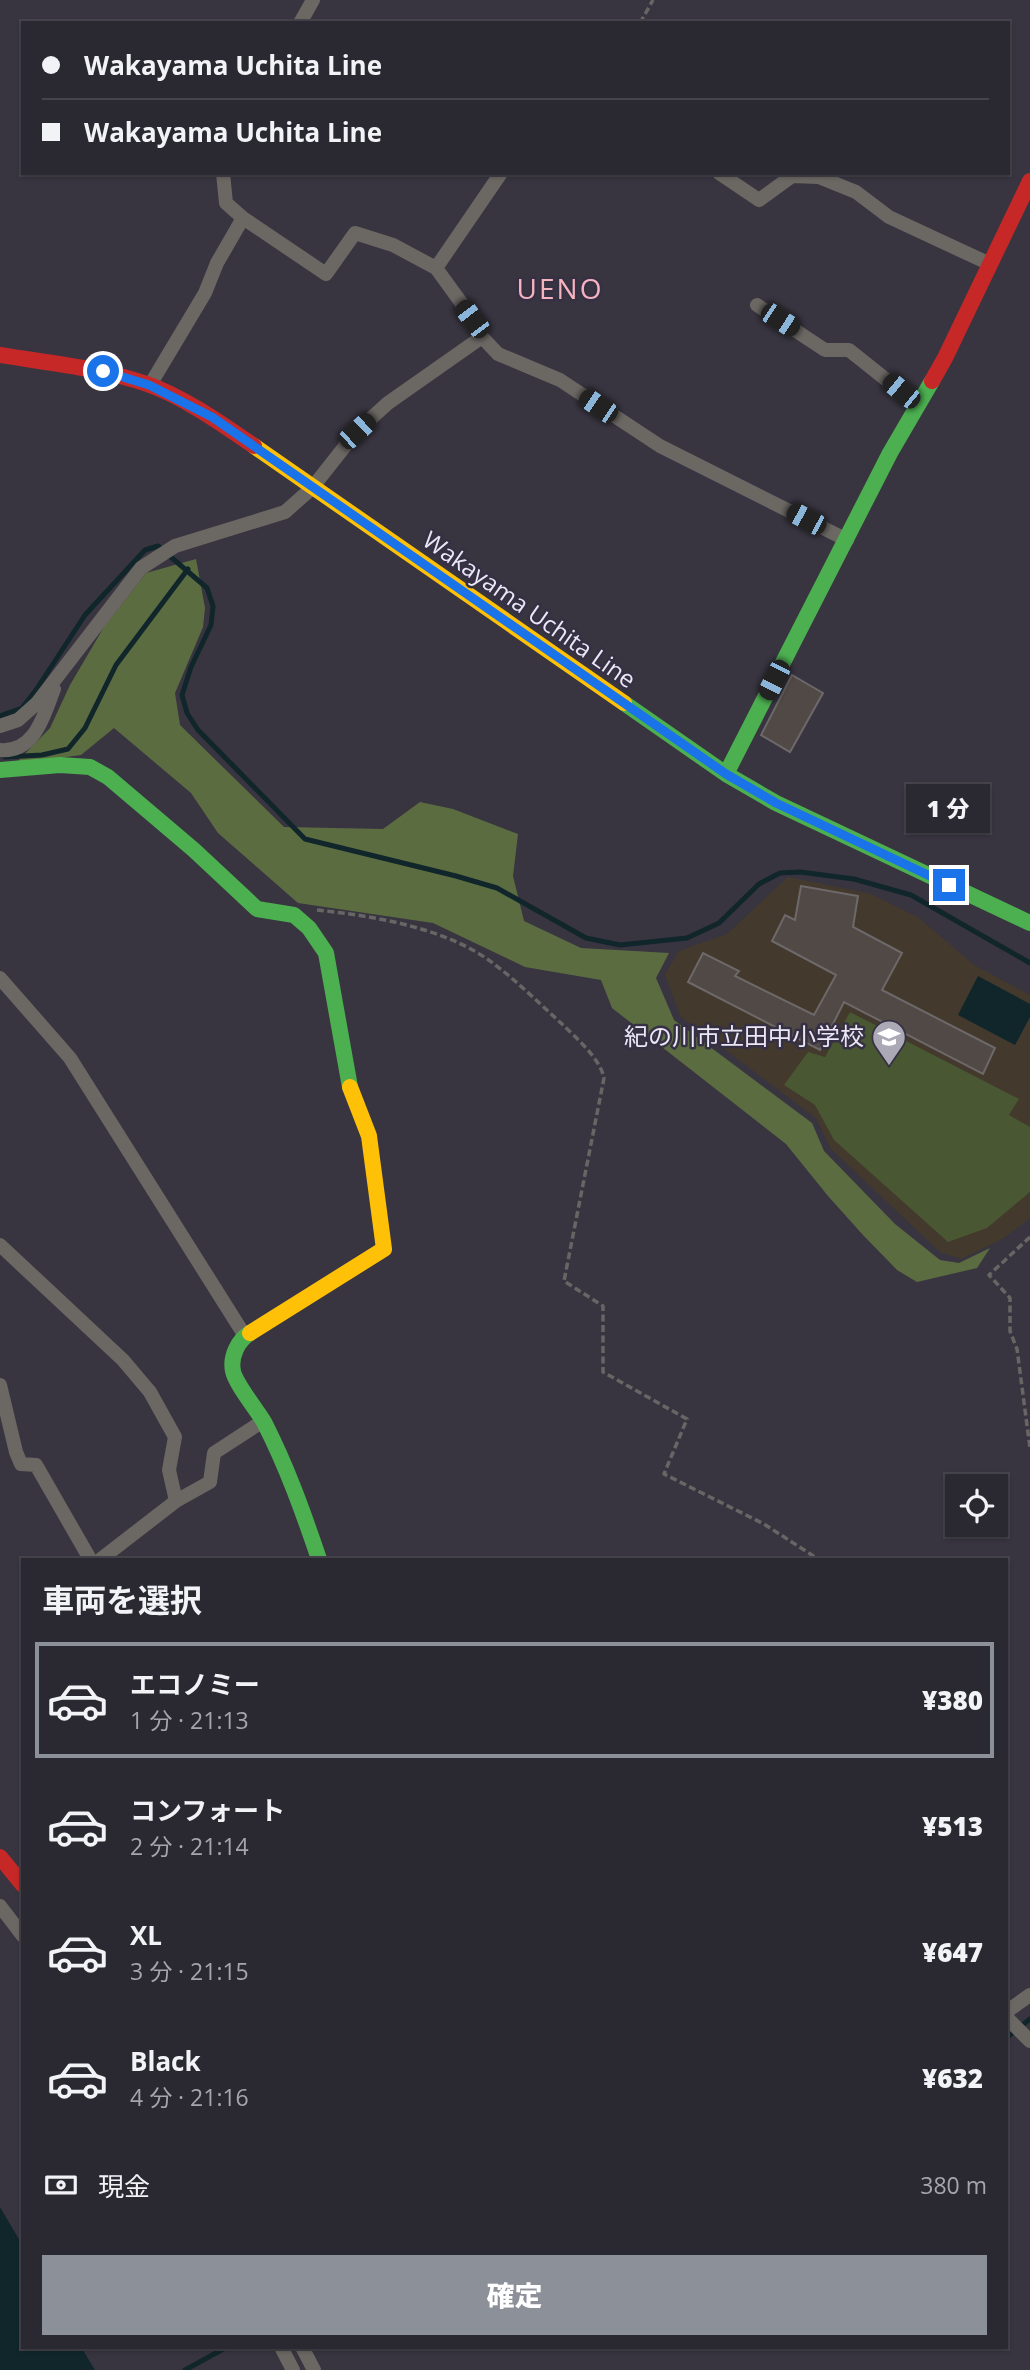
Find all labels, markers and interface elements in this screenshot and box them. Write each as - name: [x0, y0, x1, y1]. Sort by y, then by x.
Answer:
- text: Wakayama Uchita Line: [84, 47, 382, 83]
- text: Wakayama Uchita Line: [84, 114, 382, 150]
- district label: UENO: [517, 269, 603, 307]
- car: [451, 296, 494, 342]
- car: [757, 300, 804, 340]
- route start: [87, 355, 119, 387]
- car: [879, 370, 924, 412]
- car: [575, 386, 622, 426]
- car: [335, 409, 380, 453]
- car: [783, 500, 830, 538]
- street label: Wakayama Uchita Line: [417, 523, 643, 695]
- car: [756, 657, 793, 703]
- callout: 1 分: [907, 784, 991, 832]
- text: 1 分: [927, 792, 969, 824]
- route end: [933, 869, 965, 901]
- school or university icon: 紀の川市立田中小学校: [870, 1018, 908, 1067]
- place label: 紀の川市立田中小学校: [624, 1019, 864, 1052]
- map controls: [945, 1474, 1008, 1537]
- button: locate: [945, 1474, 1008, 1537]
- text: 車両を選択: [42, 1578, 202, 1621]
- text: エコノミー: [130, 1666, 260, 1702]
- icon: car: [46, 1669, 109, 1732]
- text: ¥380: [922, 1682, 983, 1718]
- text: 1 分 · 21:13: [130, 1704, 249, 1736]
- text: コンフォート: [130, 1792, 285, 1828]
- icon: car: [46, 1795, 109, 1858]
- text: ¥513: [922, 1808, 983, 1844]
- text: 2 分 · 21:14: [130, 1830, 249, 1862]
- text: XL: [130, 1917, 162, 1953]
- icon: car: [46, 1921, 109, 1984]
- text: ¥647: [922, 1934, 983, 1970]
- text: 3 分 · 21:15: [130, 1955, 249, 1987]
- text: Black: [130, 2043, 201, 2079]
- icon: car: [46, 2047, 109, 2110]
- text: ¥632: [922, 2060, 983, 2096]
- text: 4 分 · 21:16: [130, 2081, 249, 2113]
- icon: cash: [42, 2166, 80, 2204]
- text: 現金: [98, 2168, 150, 2204]
- text: 380 m: [920, 2169, 987, 2201]
- button: 確定: [42, 2255, 987, 2335]

